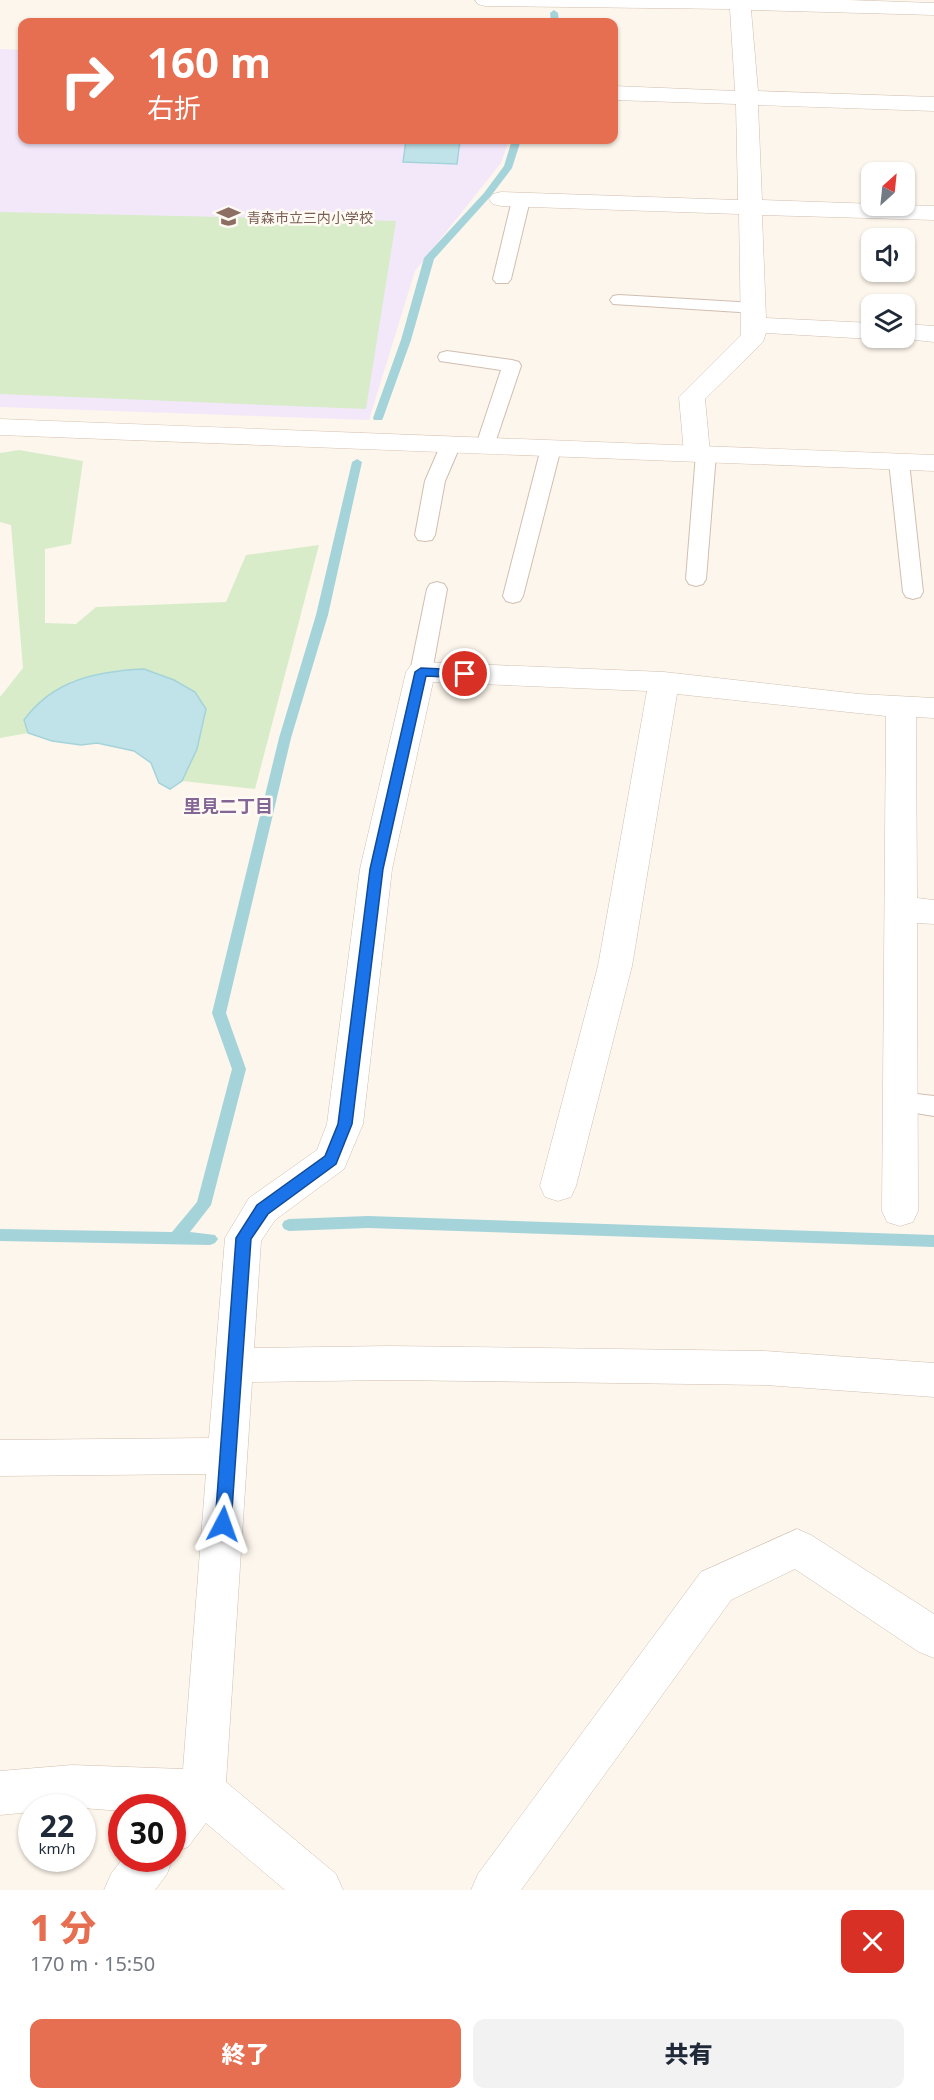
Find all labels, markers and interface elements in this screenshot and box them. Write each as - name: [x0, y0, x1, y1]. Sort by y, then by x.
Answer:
- text: 160 m: [147, 33, 271, 90]
- icon: right: [48, 42, 126, 120]
- text: 右折: [147, 89, 201, 126]
- north arrow: [861, 162, 915, 216]
- map controls: [861, 162, 915, 348]
- school or university icon: 青森市立三内小学校: [216, 204, 242, 230]
- place label: 青森市立三内小学校: [247, 208, 373, 227]
- button: sound: [861, 228, 915, 282]
- button: layers: [861, 294, 915, 348]
- pin: [439, 648, 490, 699]
- icon: arrive: [448, 657, 481, 690]
- district label: 里見二丁目: [183, 794, 273, 818]
- position arrow: [191, 1492, 255, 1556]
- speed limit sign: 30: [108, 1794, 186, 1872]
- text: 22: [40, 1805, 74, 1846]
- text: km/h: [39, 1838, 75, 1858]
- text: 1 分: [30, 1903, 96, 1952]
- button: close: [841, 1910, 904, 1973]
- text: 170 m · 15:50: [30, 1950, 155, 1977]
- button: 終了: [30, 2019, 461, 2088]
- button: 共有: [473, 2019, 904, 2088]

